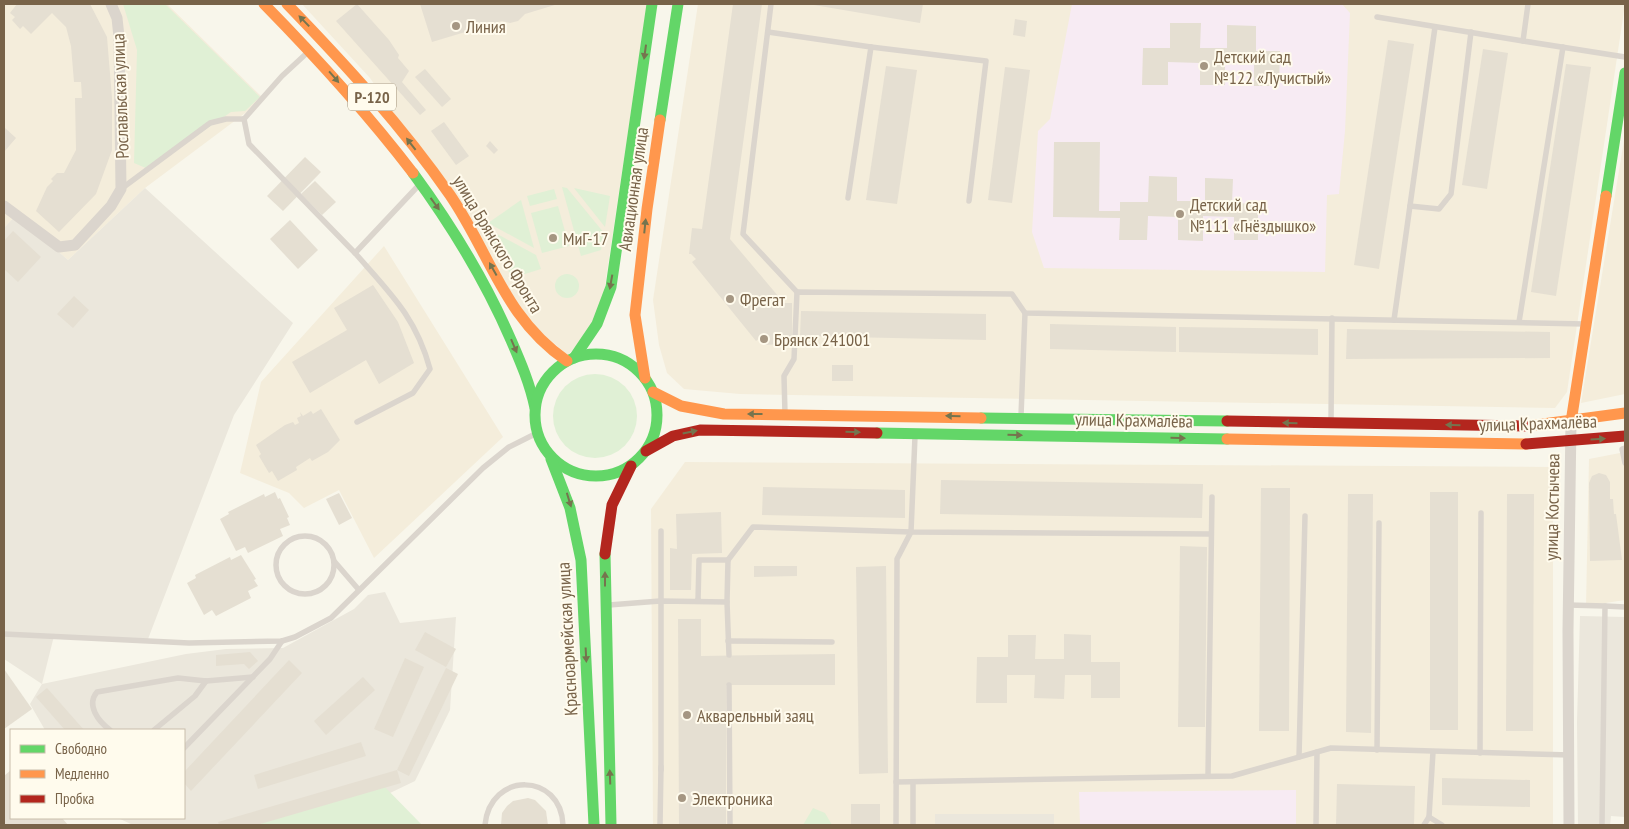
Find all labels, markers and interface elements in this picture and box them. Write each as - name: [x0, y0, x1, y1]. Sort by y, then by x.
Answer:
- place label: Линия: [465, 15, 506, 38]
- one-way arrow: [298, 16, 310, 28]
- marker: Линия: [450, 20, 462, 32]
- street label: Рославльская улица: [106, 33, 134, 159]
- one-way arrow: [641, 44, 649, 60]
- place label: Детский сад №122 «Лучистый»: [1214, 45, 1331, 89]
- marker: Детский сад №122 «Лучистый»: [1198, 60, 1210, 72]
- one-way arrow: [328, 70, 339, 83]
- road number: Р-120: [348, 84, 396, 110]
- street label: Авиационная улица: [613, 126, 653, 252]
- one-way arrow: [405, 138, 416, 151]
- street label: улица Брянского Фронта: [448, 171, 548, 317]
- place label: Детский сад №111 «Гнёздышко»: [1190, 193, 1316, 237]
- one-way arrow: [430, 197, 440, 211]
- marker: Детский сад №111 «Гнёздышко»: [1174, 208, 1186, 220]
- one-way arrow: [641, 218, 649, 234]
- place label: МиГ-17: [563, 227, 609, 250]
- marker: МиГ-17: [547, 232, 559, 244]
- one-way arrow: [488, 263, 497, 276]
- one-way arrow: [607, 274, 615, 290]
- place label: Фрегат: [740, 288, 785, 311]
- marker: Фрегат: [724, 293, 736, 305]
- place label: Брянск 241001: [774, 328, 870, 351]
- marker: Брянск 241001: [758, 333, 770, 345]
- one-way arrow: [510, 339, 518, 353]
- street label: улица Крахмалёва: [1075, 407, 1193, 433]
- street label: улица Крахмалёва: [1479, 409, 1597, 437]
- one-way arrow: [747, 410, 763, 418]
- one-way arrow: [944, 412, 960, 420]
- one-way arrow: [1282, 419, 1298, 427]
- one-way arrow: [1444, 421, 1460, 429]
- one-way arrow: [683, 428, 698, 436]
- one-way arrow: [845, 428, 861, 436]
- one-way arrow: [1007, 431, 1023, 439]
- one-way arrow: [1170, 434, 1186, 442]
- one-way arrow: [1590, 435, 1606, 443]
- street label: улица Костычева: [1540, 453, 1564, 561]
- one-way arrow: [566, 493, 573, 508]
- street label: Красноармейская улица: [551, 562, 583, 716]
- one-way arrow: [601, 571, 609, 587]
- one-way arrow: [583, 647, 591, 663]
- place label: Акварельный заяц: [697, 704, 814, 727]
- marker: Акварельный заяц: [681, 709, 693, 721]
- legend: [10, 729, 185, 819]
- text: Свободно: [55, 739, 107, 758]
- text: Медленно: [55, 764, 109, 783]
- one-way arrow: [605, 768, 613, 784]
- place label: Электроника: [692, 787, 773, 810]
- text: Пробка: [55, 789, 94, 808]
- marker: Электроника: [676, 792, 688, 804]

